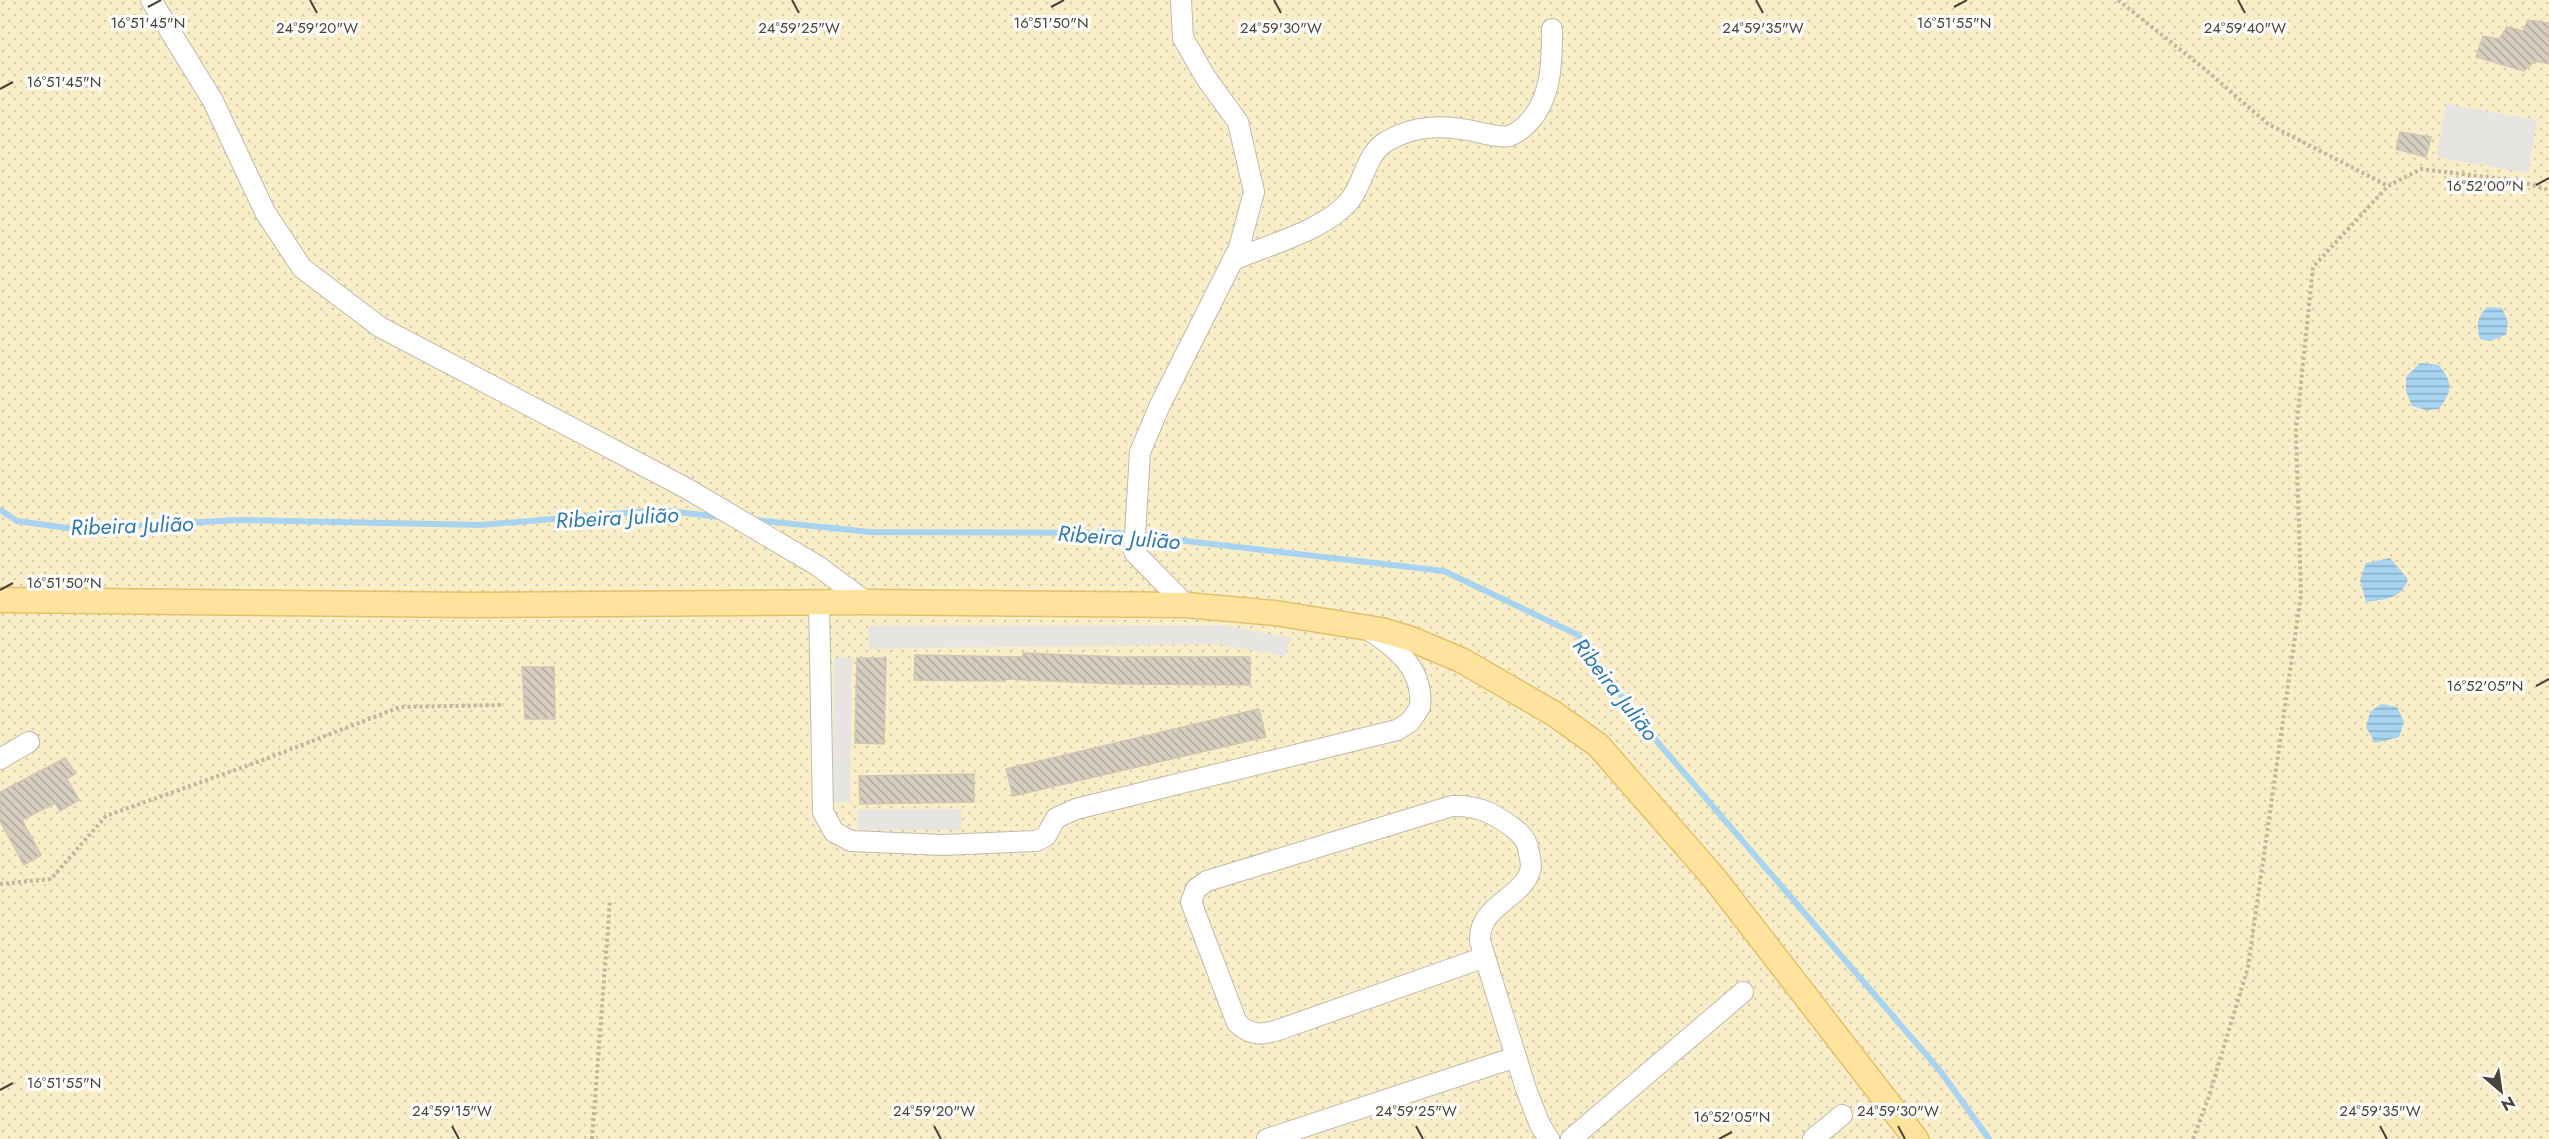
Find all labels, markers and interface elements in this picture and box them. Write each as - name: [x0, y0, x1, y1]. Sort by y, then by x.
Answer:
- text: 16°51'45"N: [111, 12, 185, 34]
- text: 16°51'50"N: [1013, 12, 1089, 34]
- text: 16°51'55"N: [1917, 12, 1991, 34]
- text: 24°59'20"W: [276, 17, 358, 39]
- text: 24°59'25"W: [758, 17, 840, 39]
- text: 24°59'30"W: [1240, 17, 1322, 39]
- text: 24°59'35"W: [1722, 17, 1804, 39]
- text: 24°59'40"W: [2204, 17, 2286, 39]
- text: 16°51'45"N: [27, 71, 101, 93]
- text: 16°52'00"N: [2446, 175, 2524, 197]
- water label: Ribeira Julião: [555, 498, 680, 536]
- water label: Ribeira Julião: [70, 507, 194, 543]
- water label: Ribeira Julião: [1057, 517, 1182, 557]
- text: 16°51'50"N: [26, 572, 102, 594]
- water label: Ribeira Julião: [1566, 631, 1667, 748]
- text: 16°52'05"N: [2447, 675, 2523, 697]
- north arrow: [2471, 1061, 2531, 1121]
- text: 16°51'55"N: [27, 1072, 101, 1094]
- text: N: [2497, 1091, 2519, 1117]
- text: 24°59'15"W: [412, 1100, 492, 1122]
- text: 24°59'20"W: [893, 1100, 975, 1122]
- text: 24°59'25"W: [1375, 1100, 1457, 1122]
- text: 24°59'30"W: [1857, 1100, 1939, 1122]
- text: 24°59'35"W: [2339, 1100, 2421, 1122]
- text: 16°52'05"N: [1694, 1106, 1770, 1128]

